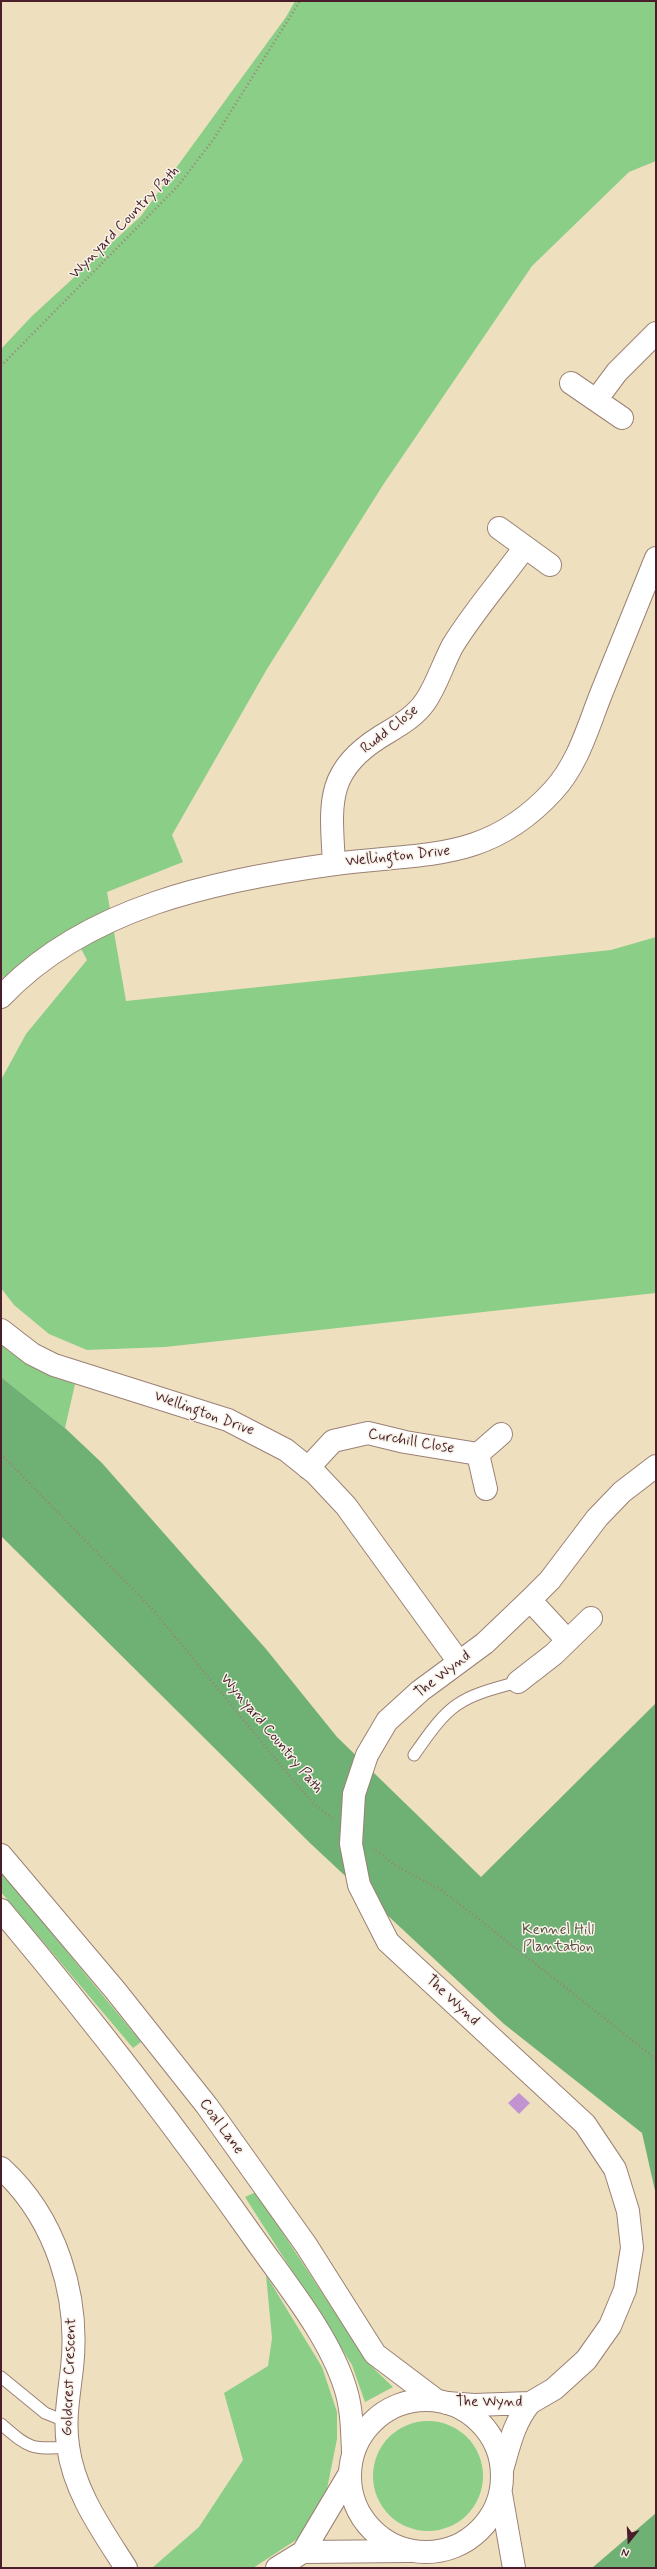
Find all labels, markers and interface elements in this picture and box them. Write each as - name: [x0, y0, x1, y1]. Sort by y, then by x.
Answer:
- street label: Wynyard Country Path: [66, 163, 184, 283]
- street label: Rudd Close: [358, 702, 422, 758]
- street label: Wellington Drive: [345, 843, 451, 871]
- street label: Wellington Drive: [152, 1388, 256, 1440]
- street label: Curchill Close: [367, 1426, 455, 1458]
- street label: The Wynd: [411, 1647, 475, 1703]
- street label: Wynyard Country Path: [216, 1671, 326, 1797]
- park label: Kennel Hill Plantation: [522, 1922, 594, 1957]
- street label: The Wynd: [421, 1972, 483, 2030]
- street label: Coal Lane: [195, 2096, 247, 2158]
- street label: Goldcrest Crescent: [59, 2318, 81, 2436]
- street label: The Wynd: [456, 2394, 522, 2412]
- north arrow: [609, 2521, 649, 2561]
- text: N: [620, 2545, 631, 2560]

